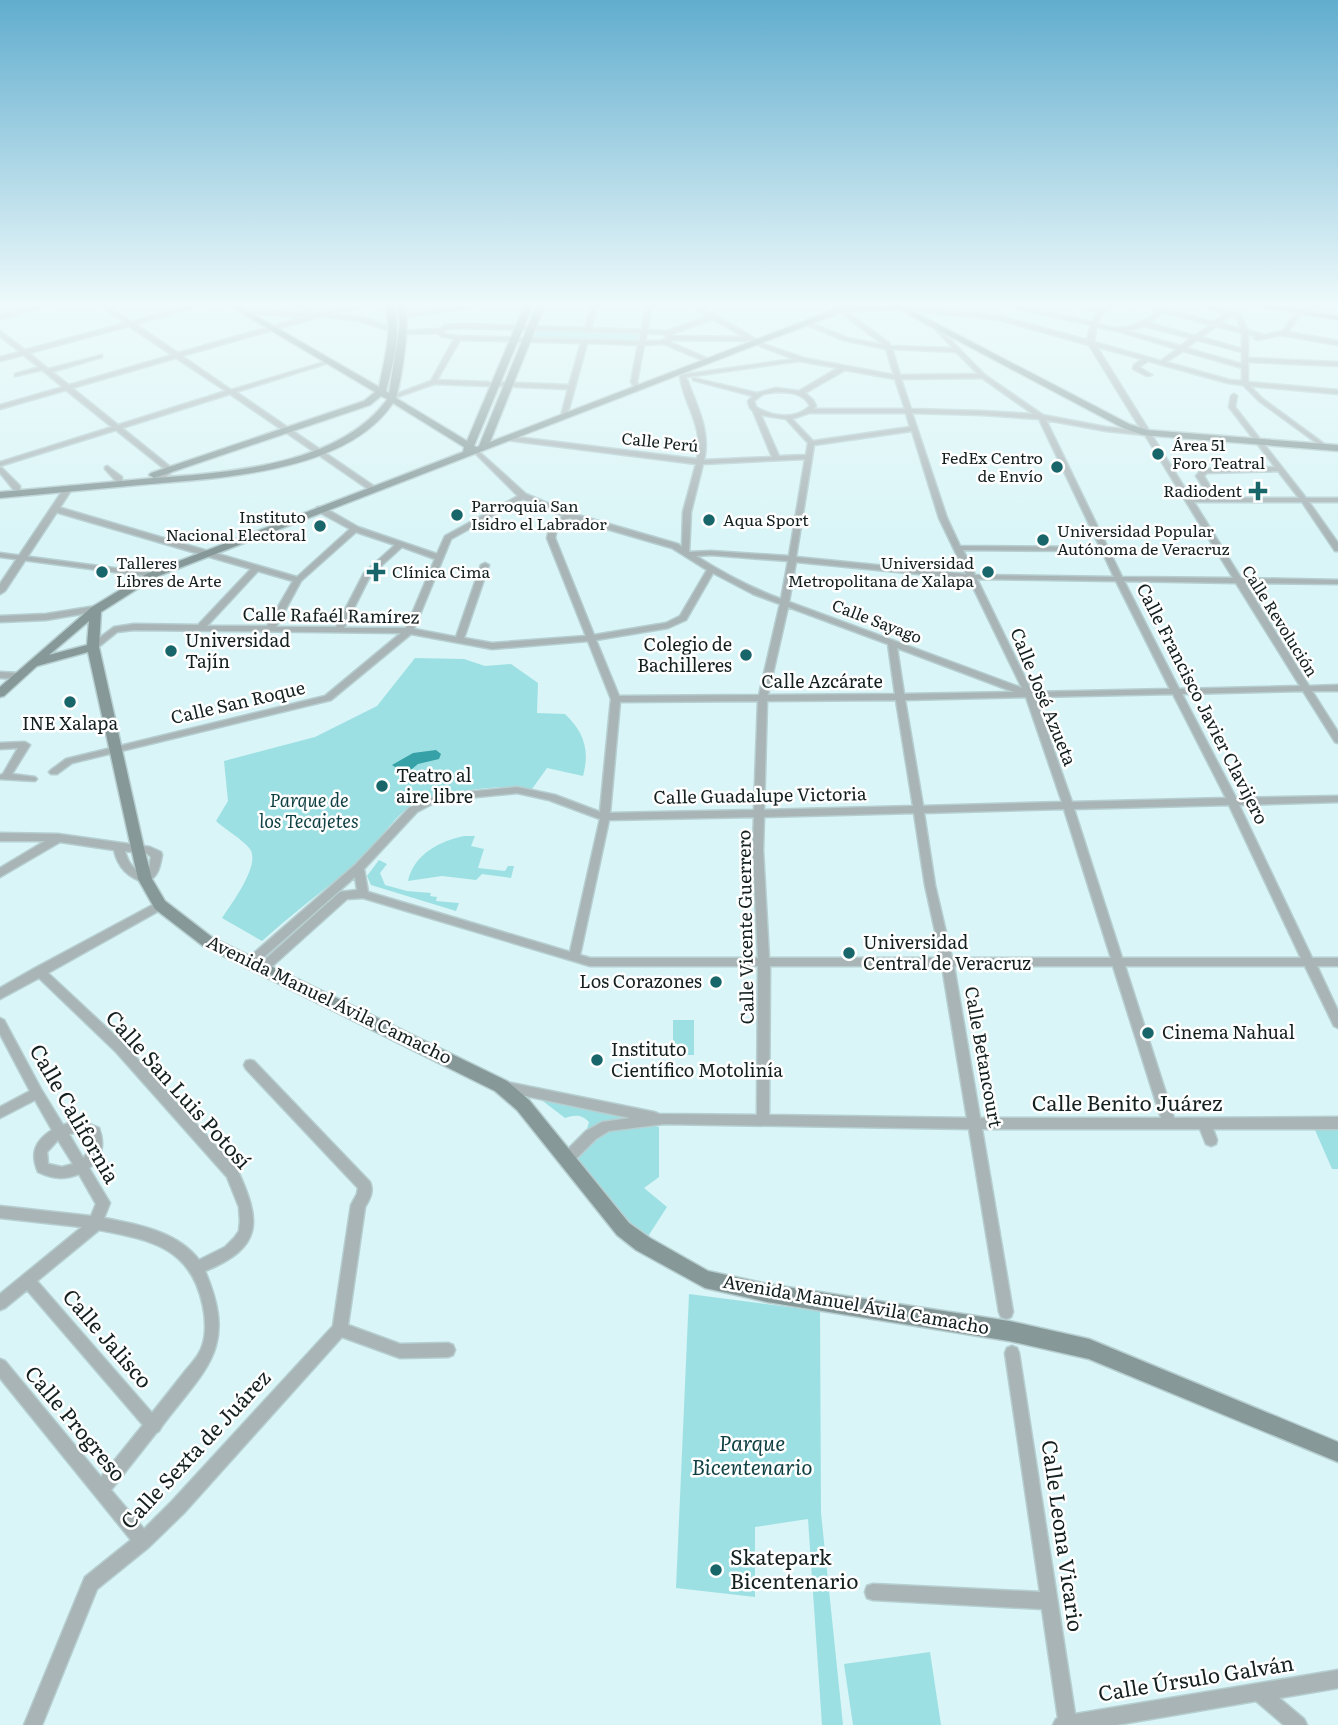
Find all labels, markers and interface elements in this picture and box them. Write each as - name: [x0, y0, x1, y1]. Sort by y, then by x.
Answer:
- street label: Calle Perú: [620, 425, 700, 457]
- place label: Área 51 Foro Teatral: [1172, 432, 1265, 474]
- place label: FedEx Centro de Envío: [941, 445, 1043, 487]
- marker: Área 51 Foro Teatral: [1150, 446, 1166, 462]
- marker: FedEx Centro de Envío: [1049, 459, 1065, 475]
- place label: Radiodent: [1163, 478, 1243, 502]
- marker: Radiodent: [1248, 481, 1268, 501]
- place label: Parroquia San Isidro el Labrador: [471, 493, 607, 535]
- place label: Instituto Nacional Electoral: [166, 504, 306, 546]
- marker: Parroquia San Isidro el Labrador: [449, 507, 465, 523]
- place label: Aqua Sport: [723, 507, 809, 531]
- marker: Aqua Sport: [701, 512, 717, 528]
- marker: Instituto Nacional Electoral: [312, 518, 328, 534]
- place label: Universidad Popular Autónoma de Veracruz: [1057, 518, 1230, 560]
- marker: Universidad Popular Autónoma de Veracruz: [1035, 532, 1051, 548]
- place label: Talleres Libres de Arte: [116, 550, 222, 592]
- place label: Universidad Metropolitana de Xalapa: [788, 550, 974, 592]
- place label: Clínica Cima: [392, 559, 490, 583]
- street label: Calle Revolución: [1237, 560, 1325, 681]
- marker: Clínica Cima: [366, 562, 386, 582]
- marker: Talleres Libres de Arte: [94, 564, 110, 580]
- marker: Universidad Metropolitana de Xalapa: [980, 564, 996, 580]
- street label: Calle Francisco Javier Clavijero: [1131, 578, 1276, 829]
- street label: Calle Sayago: [829, 592, 926, 648]
- street label: Calle Rafaél Ramírez: [243, 599, 420, 630]
- street label: Calle José Azueta: [1004, 623, 1085, 770]
- place label: Universidad Tajín: [185, 626, 290, 674]
- place label: Colegio de Bachilleres: [637, 630, 732, 678]
- marker: Universidad Tajín: [163, 643, 179, 659]
- marker: Colegio de Bachilleres: [738, 647, 754, 663]
- street label: Calle Azcárate: [761, 667, 883, 694]
- street label: Calle San Roque: [168, 673, 307, 730]
- marker: INE Xalapa: [62, 694, 78, 710]
- place label: INE Xalapa: [22, 709, 118, 736]
- place label: Teatro al aire libre: [396, 761, 473, 809]
- marker: Teatro al aire libre: [374, 778, 390, 794]
- street label: Calle Guadalupe Victoria: [653, 779, 867, 810]
- park label: Parque de los Tecajetes: [259, 786, 359, 834]
- street label: Calle Vicente Guerrero: [729, 830, 760, 1024]
- street label: Avenida Manuel Ávila Camacho: [202, 927, 457, 1070]
- place label: Universidad Central de Veracruz: [863, 928, 1031, 976]
- marker: Universidad Central de Veracruz: [841, 945, 857, 961]
- place label: Los Corazones: [579, 967, 702, 994]
- marker: Los Corazones: [708, 974, 724, 990]
- street label: Calle Betancourt: [959, 984, 1010, 1130]
- street label: Calle San Luis Potosí: [100, 1002, 260, 1175]
- place label: Cinema Nahual: [1162, 1018, 1295, 1045]
- marker: Cinema Nahual: [1140, 1025, 1156, 1041]
- place label: Instituto Científico Motolinía: [611, 1035, 783, 1083]
- street label: Calle California: [24, 1037, 129, 1189]
- marker: Instituto Científico Motolinía: [589, 1052, 605, 1068]
- street label: Calle Benito Juárez: [1032, 1086, 1222, 1117]
- street label: Avenida Manuel Ávila Camacho: [721, 1267, 991, 1340]
- street label: Calle Jalisco: [57, 1281, 161, 1394]
- street label: Calle Progreso: [19, 1358, 135, 1487]
- street label: Calle Sexta de Juárez: [112, 1362, 276, 1535]
- park label: Parque Bicentenario: [691, 1426, 813, 1481]
- street label: Calle Leona Vicario: [1036, 1438, 1093, 1634]
- place label: Skatepark Bicentenario: [730, 1540, 859, 1595]
- marker: Skatepark Bicentenario: [708, 1562, 724, 1578]
- street label: Calle Úrsulo Galván: [1095, 1646, 1296, 1707]

